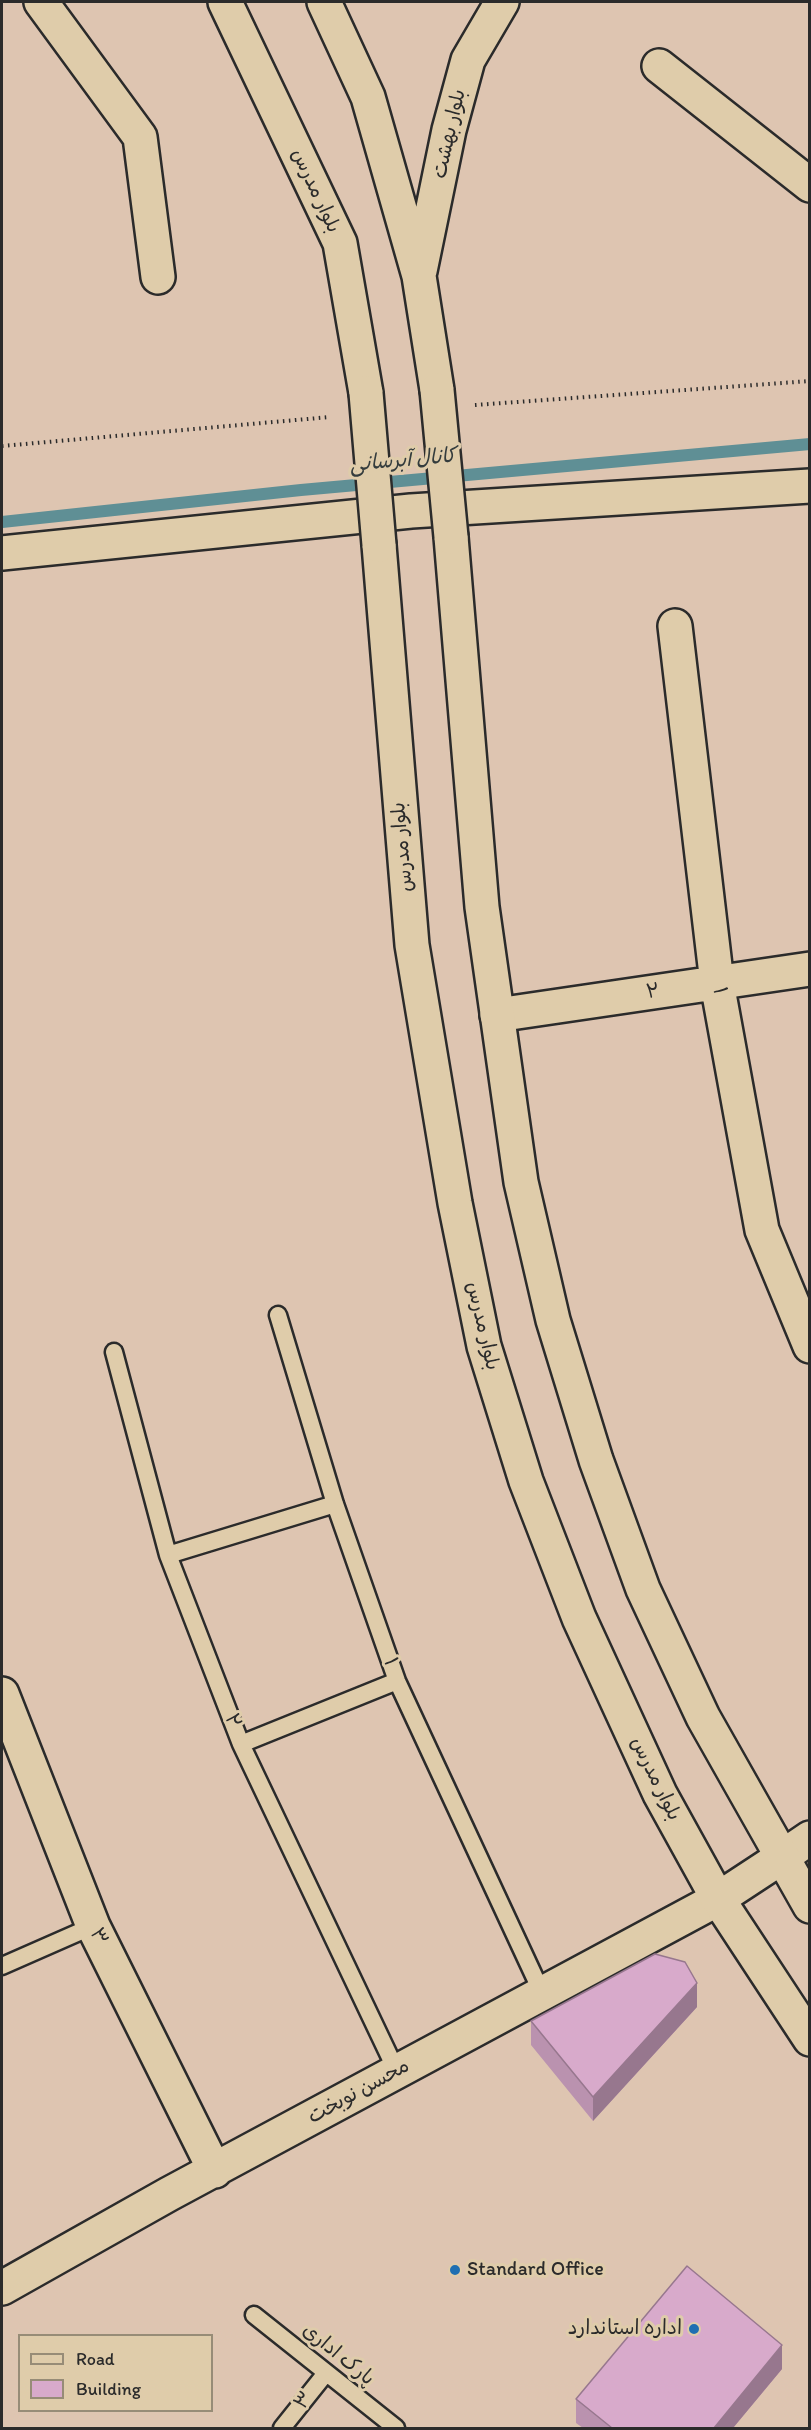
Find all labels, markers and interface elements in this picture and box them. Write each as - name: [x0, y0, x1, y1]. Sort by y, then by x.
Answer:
- street label: بلوار بهشت: [428, 87, 472, 181]
- street label: بلوار مدرس: [285, 145, 345, 237]
- water label: کانال آبرسانی: [349, 444, 457, 478]
- street label: بلوار مدرس: [387, 801, 419, 893]
- street label: ۲: [645, 979, 661, 1005]
- street label: ۱: [707, 985, 731, 997]
- street label: بلوار مدرس: [460, 1279, 504, 1373]
- street label: ۱: [377, 1655, 403, 1669]
- street label: ۲: [218, 1710, 246, 1732]
- street label: بلوار مدرس: [624, 1733, 686, 1825]
- street label: ۳: [84, 1924, 112, 1950]
- street label: محسن نوبخت: [304, 2054, 414, 2130]
- place label: Standard Office: [467, 2258, 604, 2282]
- marker: Standard Office: [448, 2263, 462, 2277]
- place label: اداره استاندارد: [568, 2317, 682, 2341]
- street label: پارک اداری: [297, 2319, 379, 2391]
- marker: اداره استاندارد: [687, 2322, 701, 2336]
- legend: [18, 2334, 213, 2412]
- text: Road: [76, 2348, 115, 2370]
- text: Building: [76, 2378, 141, 2400]
- street label: ۳: [290, 2387, 318, 2415]

